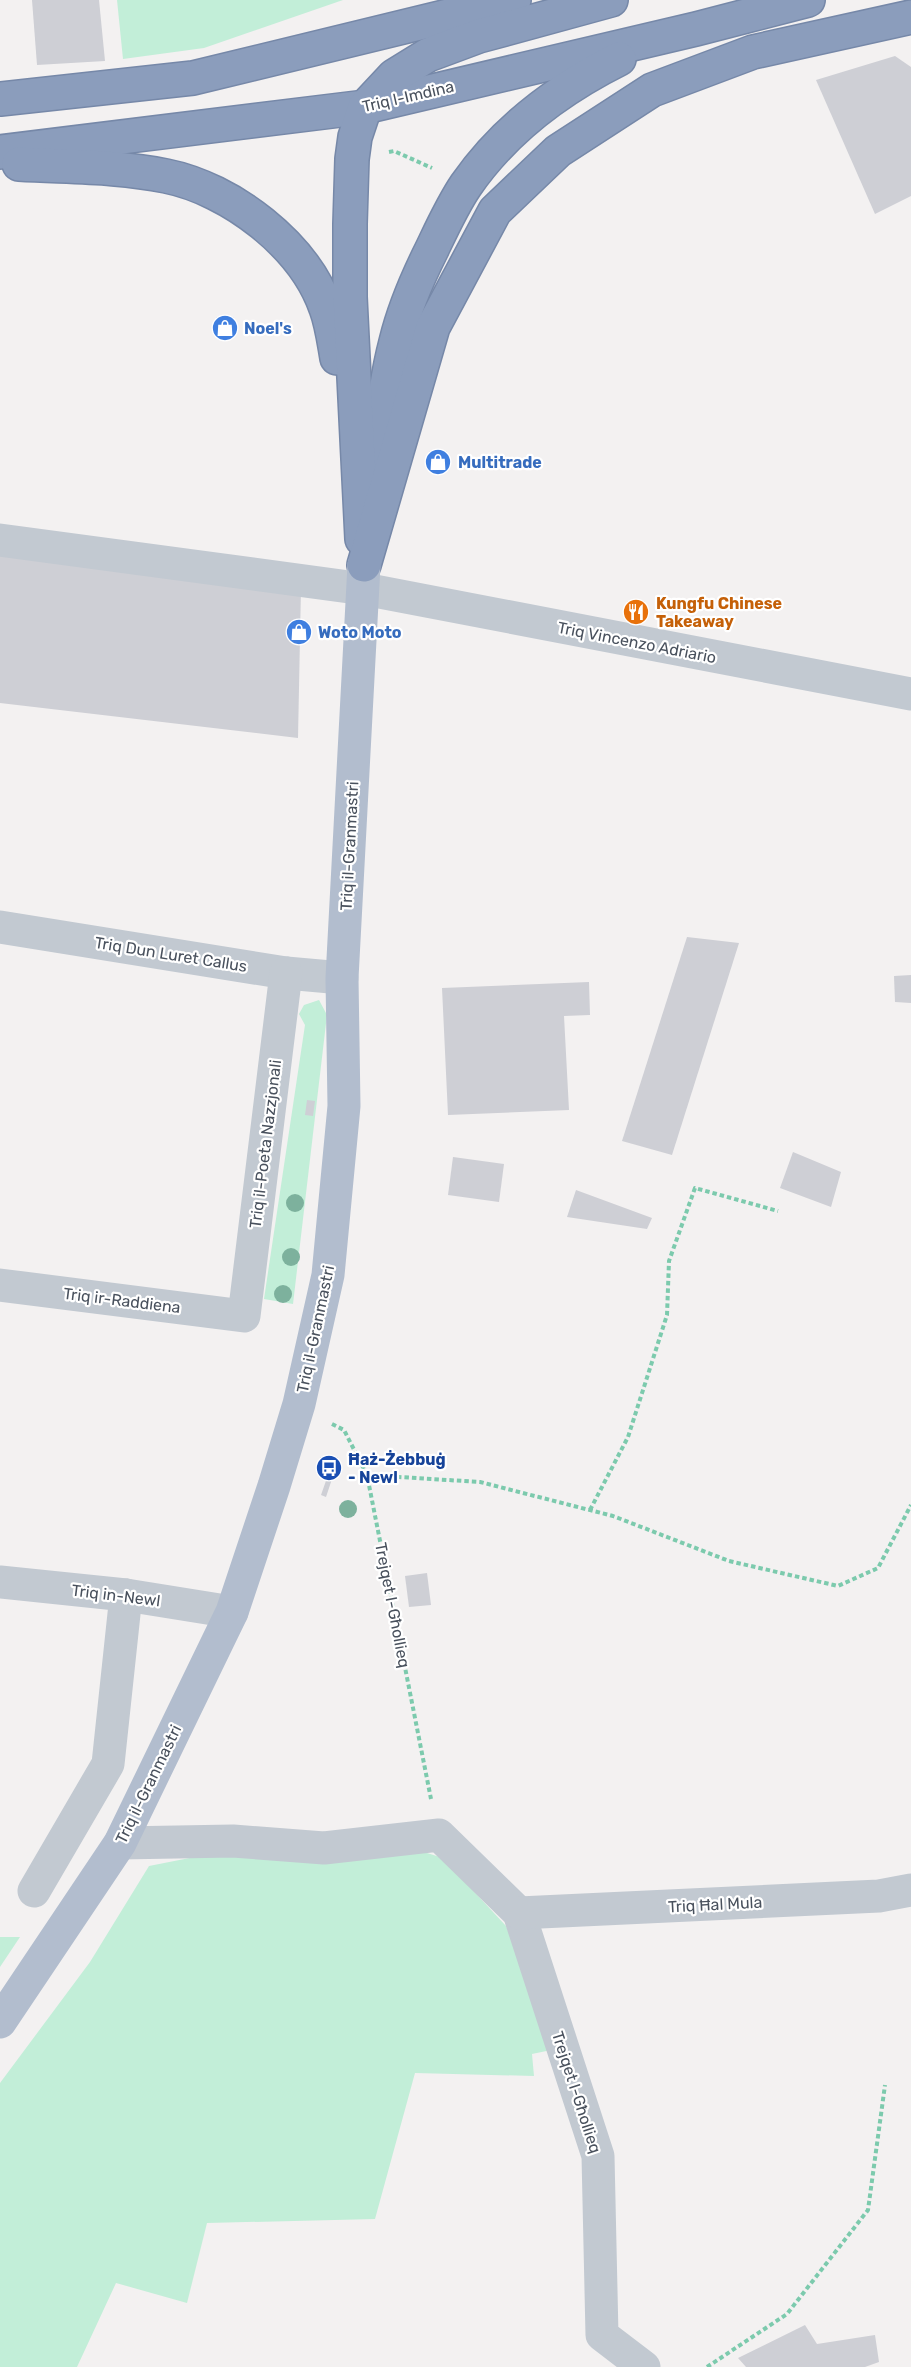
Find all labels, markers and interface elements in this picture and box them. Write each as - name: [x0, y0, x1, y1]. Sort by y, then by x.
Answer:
- street label: Triq l-Imdina: [360, 77, 456, 116]
- shop icon: Noel's: [210, 313, 240, 343]
- place label: Noel's: [244, 319, 292, 338]
- shop icon: Multitrade: [423, 447, 453, 477]
- place label: Multitrade: [458, 453, 542, 472]
- place label: Kungfu Chinese Takeaway: [656, 594, 782, 631]
- restaurant icon: Kungfu Chinese Takeaway: [621, 597, 651, 627]
- shop icon: Woto Moto: [284, 617, 314, 647]
- street label: Triq Vincenzo Adriario: [556, 618, 718, 667]
- place label: Woto Moto: [318, 623, 402, 642]
- street label: Triq il-Granmastri: [337, 781, 362, 911]
- street label: Triq Dun Luret Callus: [93, 933, 249, 976]
- street label: Triq il-Poeta Nazzjonali: [246, 1059, 285, 1229]
- street label: Triq il-Granmastri: [293, 1264, 338, 1394]
- street label: Triq ir-Raddiena: [62, 1284, 182, 1317]
- place label: Ħaż-Żebbuġ - Newl: [348, 1450, 446, 1487]
- bus stop icon: Ħaż-Żebbuġ - Newl: [314, 1453, 344, 1483]
- street label: Trejqet l-Għollieq: [371, 1541, 414, 1669]
- street label: Triq in-Newl: [71, 1581, 161, 1610]
- street label: Triq il-Granmastri: [111, 1722, 185, 1847]
- street label: Triq Ħal Mula: [667, 1893, 763, 1916]
- street label: Trejqet l-Għollieq: [548, 2029, 605, 2156]

